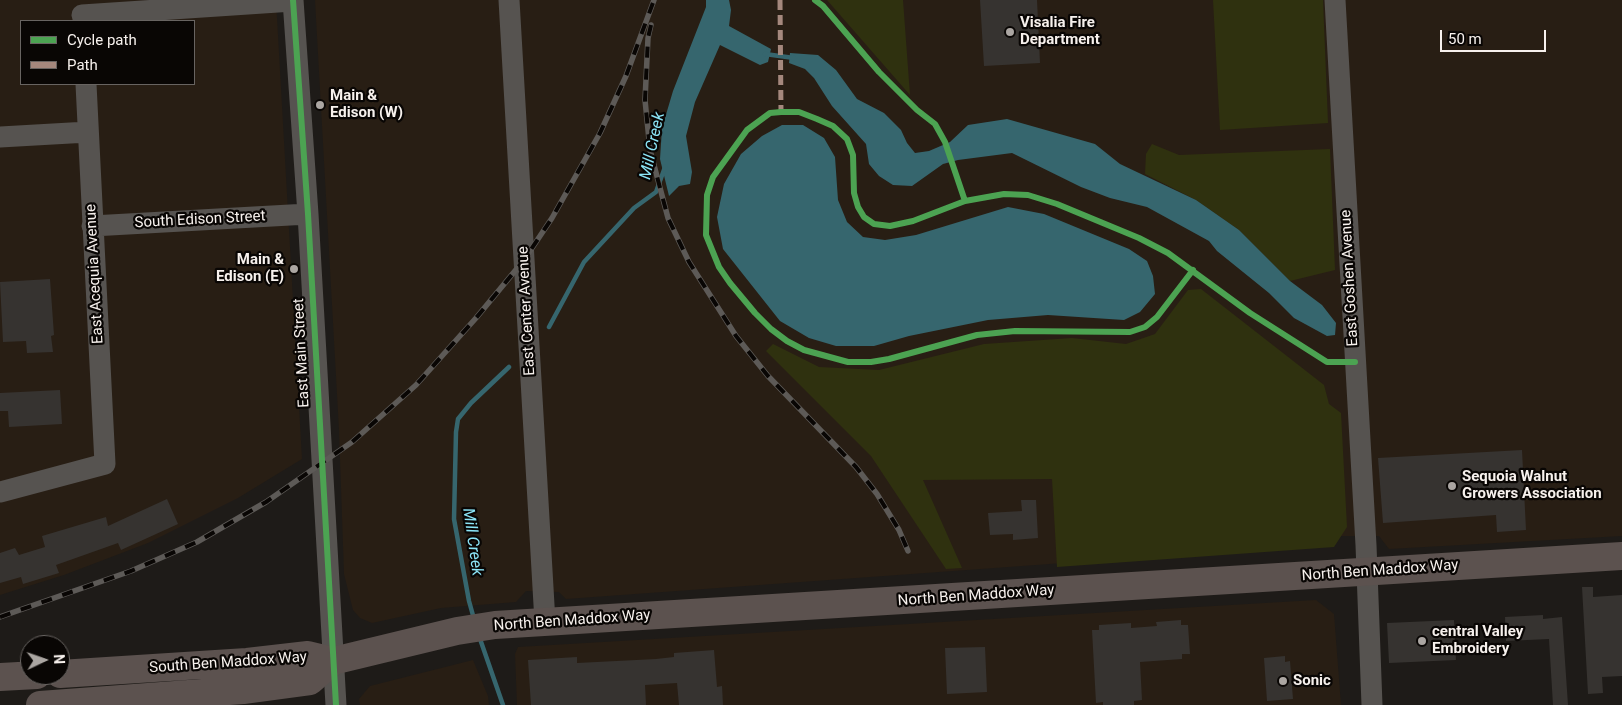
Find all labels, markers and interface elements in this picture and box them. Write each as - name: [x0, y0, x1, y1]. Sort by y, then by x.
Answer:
- place label: Visalia Fire Department: [1020, 14, 1100, 49]
- legend: [20, 20, 195, 85]
- scale bar: [1442, 20, 1548, 52]
- marker: Visalia Fire Department: [1004, 26, 1016, 38]
- text: 50 m: [1448, 30, 1482, 48]
- text: Cycle path: [67, 31, 137, 49]
- text: Path: [67, 56, 98, 74]
- place label: Main & Edison (W): [330, 87, 403, 122]
- marker: Main & Edison (W): [314, 99, 326, 111]
- water label: Mill Creek: [637, 111, 669, 181]
- street label: East Acequia Avenue: [82, 204, 108, 344]
- street label: South Edison Street: [134, 208, 266, 232]
- street label: East Goshen Avenue: [1337, 209, 1363, 347]
- street label: East Center Avenue: [515, 246, 539, 376]
- place label: Main & Edison (E): [216, 251, 284, 286]
- marker: Main & Edison (E): [288, 263, 300, 275]
- street label: East Main Street: [290, 298, 314, 408]
- place label: Sequoia Walnut Growers Association: [1462, 468, 1602, 503]
- marker: Sequoia Walnut Growers Association: [1446, 480, 1458, 492]
- water label: Mill Creek: [458, 507, 486, 577]
- street label: North Ben Maddox Way: [1301, 557, 1459, 585]
- street label: North Ben Maddox Way: [897, 582, 1055, 610]
- street label: North Ben Maddox Way: [493, 607, 651, 635]
- place label: central Valley Embroidery: [1432, 623, 1523, 658]
- north arrow: [20, 635, 70, 685]
- marker: central Valley Embroidery: [1416, 635, 1428, 647]
- street label: South Ben Maddox Way: [149, 649, 307, 677]
- text: N: [51, 654, 67, 665]
- place label: Sonic: [1293, 672, 1331, 690]
- marker: Sonic: [1277, 675, 1289, 687]

